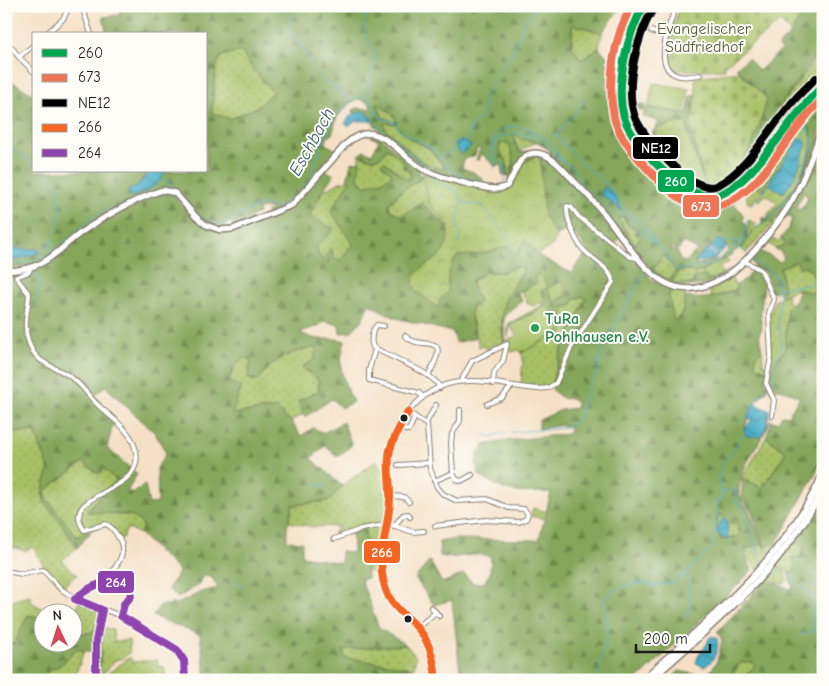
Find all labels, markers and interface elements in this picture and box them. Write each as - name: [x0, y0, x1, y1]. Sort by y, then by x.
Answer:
- park label: Evangelischer Südfriedhof: [657, 20, 752, 56]
- legend: [32, 32, 208, 172]
- text: 260: [78, 44, 103, 62]
- text: 673: [78, 68, 101, 86]
- text: NE12: [78, 94, 111, 112]
- water label: Eschbach: [285, 105, 339, 179]
- text: 266: [78, 118, 102, 136]
- line badge: NE12: [632, 136, 679, 160]
- text: NE12: [641, 140, 671, 157]
- text: 264: [78, 144, 101, 162]
- line badge: 260: [657, 169, 695, 193]
- text: 260: [665, 173, 687, 190]
- line badge: 673: [682, 194, 720, 218]
- text: 673: [691, 198, 711, 215]
- place label: TuRa Pohlhausen e.V.: [545, 310, 649, 346]
- marker: TuRa Pohlhausen e.V.: [529, 322, 541, 334]
- unlabelled marker: [399, 413, 409, 423]
- line badge: 266: [363, 540, 401, 564]
- text: 266: [371, 544, 393, 561]
- line badge: 264: [97, 570, 135, 594]
- text: 264: [106, 574, 127, 591]
- north arrow: [32, 604, 82, 654]
- text: N: [52, 607, 62, 624]
- unlabelled marker: [403, 614, 413, 624]
- scale bar: [636, 621, 710, 653]
- text: 200 m: [644, 630, 688, 648]

